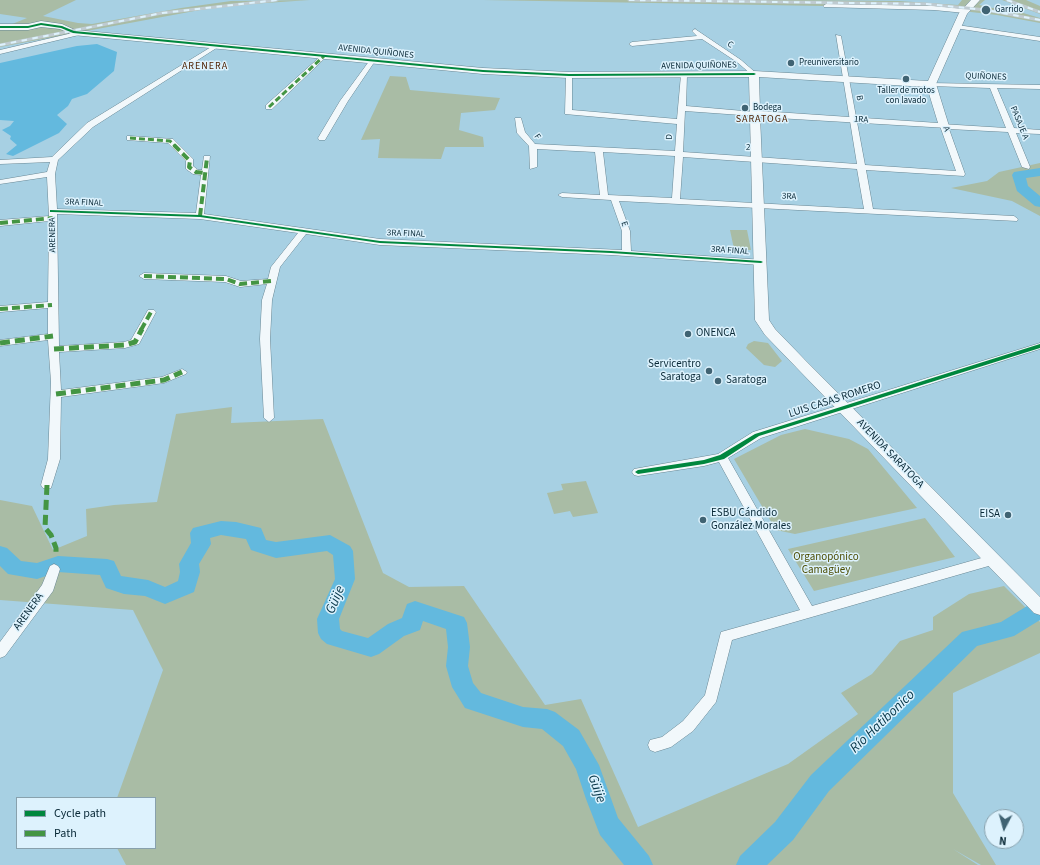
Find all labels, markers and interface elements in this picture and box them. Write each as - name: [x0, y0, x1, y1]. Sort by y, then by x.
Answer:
- marker: Garrido: [980, 4, 992, 16]
- place label: Garrido: [995, 5, 1023, 15]
- street label: C: [725, 39, 735, 51]
- street label: AVENIDA QUIÑONES: [338, 43, 414, 61]
- marker: Preuniversitario: [786, 58, 796, 68]
- place label: Preuniversitario: [799, 58, 859, 68]
- street label: AVENIDA QUIÑONES: [661, 60, 737, 72]
- district label: ARENERA: [182, 61, 228, 73]
- street label: QUIÑONES: [965, 71, 1007, 83]
- marker: Taller de motos con lavado: [901, 74, 911, 84]
- place label: Taller de motos con lavado: [877, 86, 935, 107]
- street label: B: [853, 94, 865, 102]
- marker: Bodega: [740, 103, 750, 113]
- place label: Bodega: [753, 103, 781, 113]
- street label: PASAJE A: [1007, 105, 1031, 141]
- district label: SARATOGA: [736, 114, 788, 126]
- street label: 1RA: [853, 114, 869, 126]
- street label: A: [940, 125, 952, 133]
- street label: F: [531, 132, 543, 142]
- street label: D: [665, 134, 675, 140]
- street label: 2: [745, 142, 751, 154]
- street label: 3RA: [782, 191, 796, 203]
- street label: 3RA FINAL: [65, 197, 103, 209]
- street label: ARENERA: [47, 217, 59, 253]
- street label: E: [618, 220, 630, 228]
- street label: 3RA FINAL: [387, 228, 425, 240]
- street label: 3RA FINAL: [711, 244, 749, 258]
- place label: ONENCA: [696, 327, 736, 341]
- marker: ONENCA: [683, 329, 693, 339]
- place label: Servicentro Saratoga: [648, 358, 701, 384]
- marker: Servicentro Saratoga: [704, 366, 714, 376]
- place label: Saratoga: [726, 374, 767, 388]
- marker: Saratoga: [713, 376, 723, 386]
- street label: LUIS CASAS ROMERO: [787, 379, 883, 421]
- street label: AVENIDA SARATOGA: [854, 417, 926, 491]
- place label: ESBU Cándido González Morales: [711, 507, 791, 533]
- place label: EISA: [979, 508, 1000, 522]
- marker: EISA: [1003, 510, 1013, 520]
- marker: ESBU Cándido González Morales: [698, 515, 708, 525]
- park label: Organopónico Camagüey: [793, 551, 859, 577]
- water label: Güije: [323, 583, 349, 617]
- street label: ARENERA: [11, 591, 47, 633]
- water label: Río Hatibonico: [847, 687, 919, 757]
- water label: Güije: [583, 773, 609, 805]
- legend: [16, 797, 156, 849]
- text: Cycle path: [54, 805, 106, 822]
- north arrow: [984, 809, 1024, 849]
- text: Path: [54, 825, 77, 842]
- text: N: [998, 833, 1007, 848]

